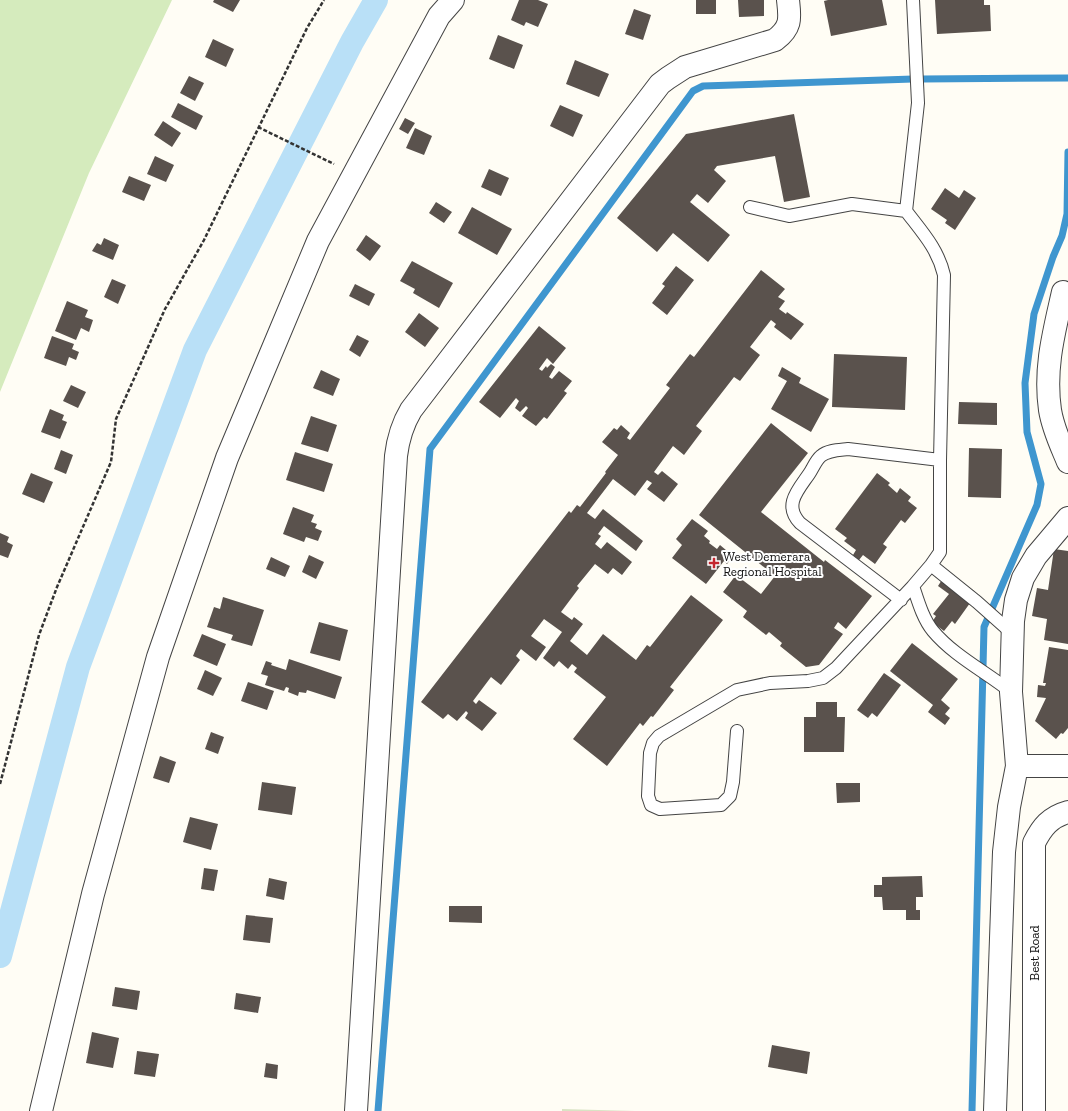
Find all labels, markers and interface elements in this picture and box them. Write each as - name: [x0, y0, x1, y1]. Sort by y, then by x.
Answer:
- place label: West Demerara Regional Hospital: [723, 549, 822, 579]
- marker: West Demerara Regional Hospital: [708, 557, 720, 569]
- street label: Best Road: [1027, 925, 1042, 981]

